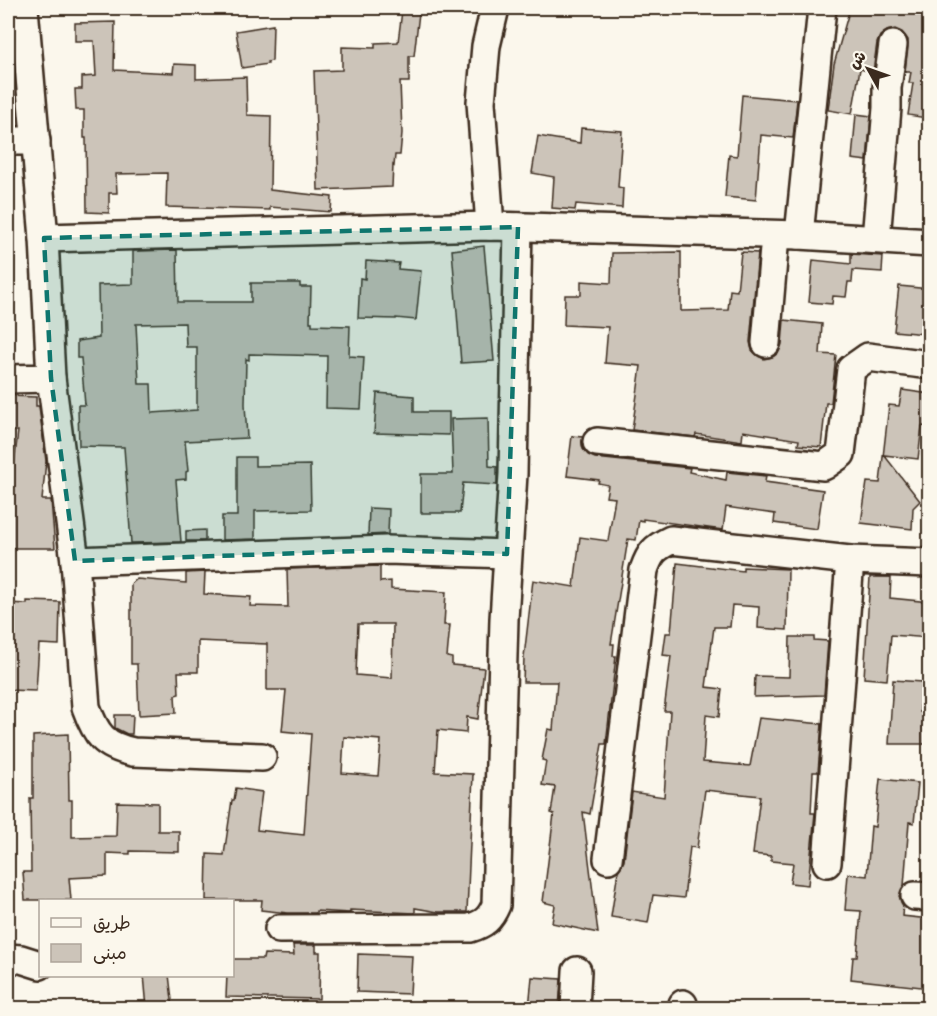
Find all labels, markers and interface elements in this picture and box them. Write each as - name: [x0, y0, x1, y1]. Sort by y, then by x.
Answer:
- north arrow: [838, 39, 898, 99]
- text: ش: [840, 44, 874, 76]
- legend: [39, 899, 234, 977]
- text: طريق: [93, 907, 131, 939]
- text: مبنى: [93, 937, 127, 969]

